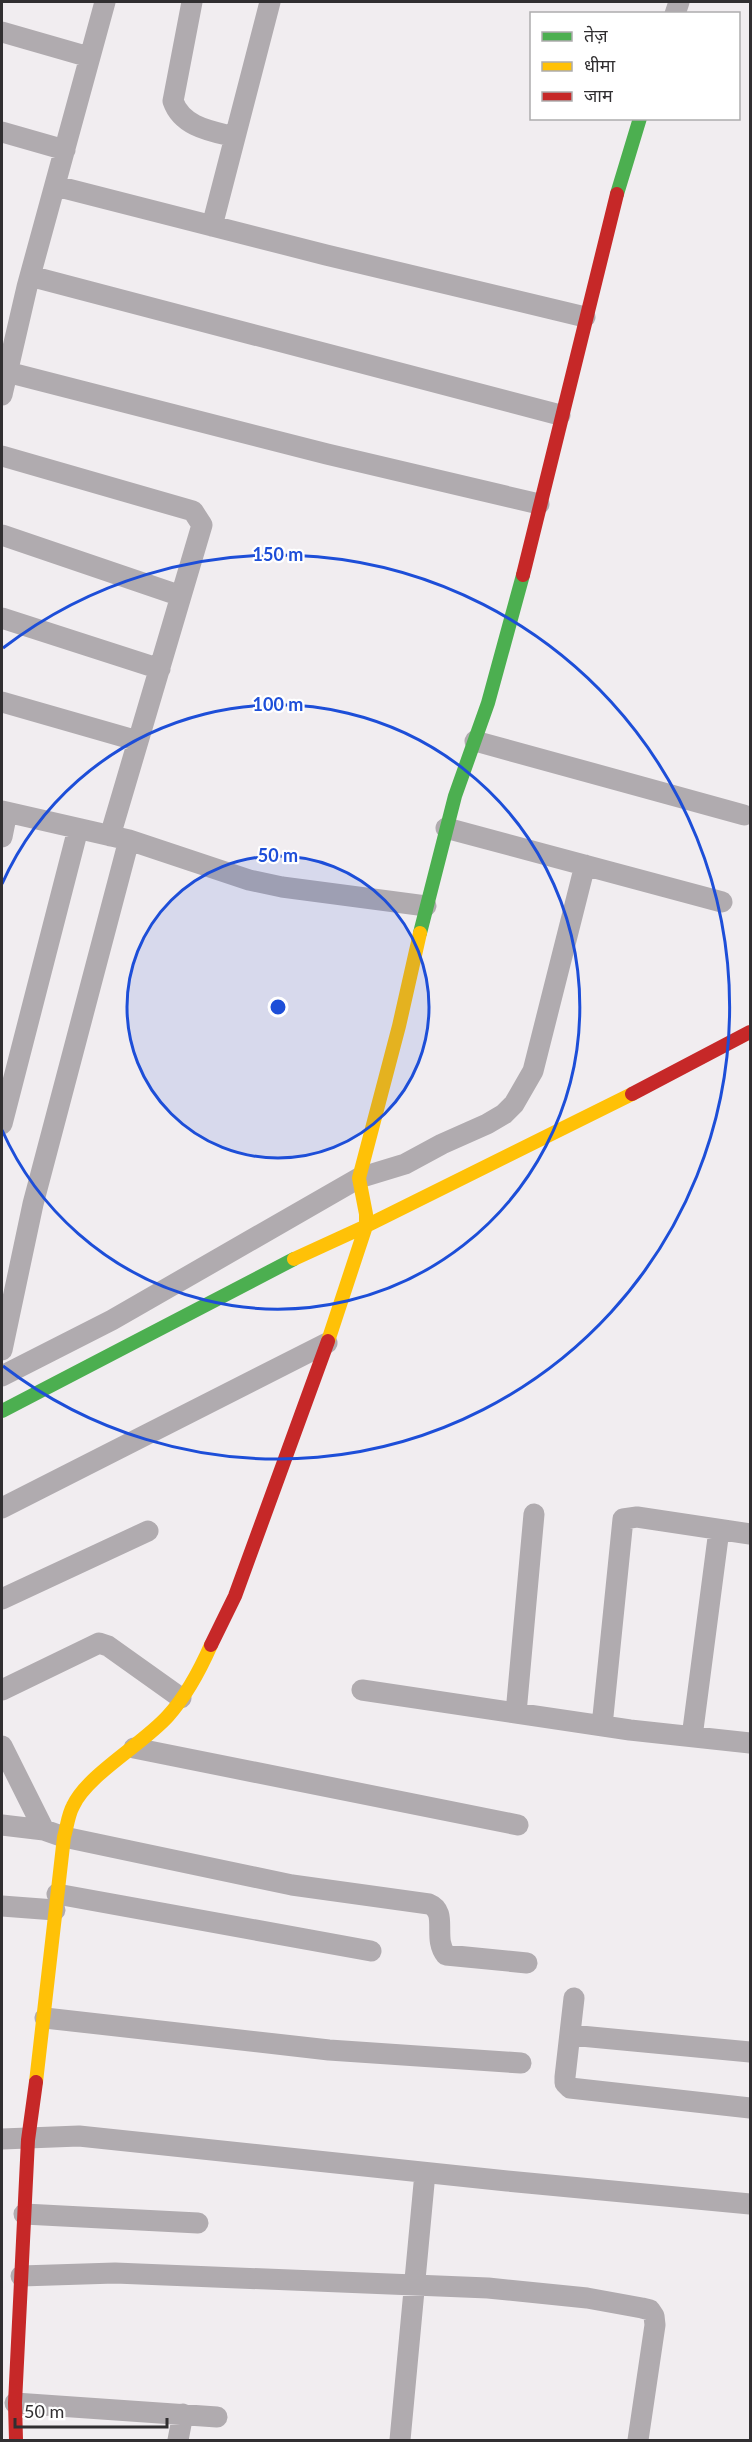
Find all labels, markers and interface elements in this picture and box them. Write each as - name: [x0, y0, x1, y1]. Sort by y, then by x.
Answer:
- legend: [530, 12, 740, 120]
- text: तेज़: [584, 24, 608, 46]
- text: धीमा: [584, 54, 615, 76]
- text: जाम: [584, 84, 614, 106]
- text: 150 m: [253, 543, 303, 565]
- text: 100 m: [253, 693, 303, 715]
- text: 50 m: [258, 844, 298, 866]
- centre of rings: [268, 997, 288, 1017]
- scale bar: [15, 2391, 166, 2429]
- text: 50 m: [24, 2400, 64, 2422]

